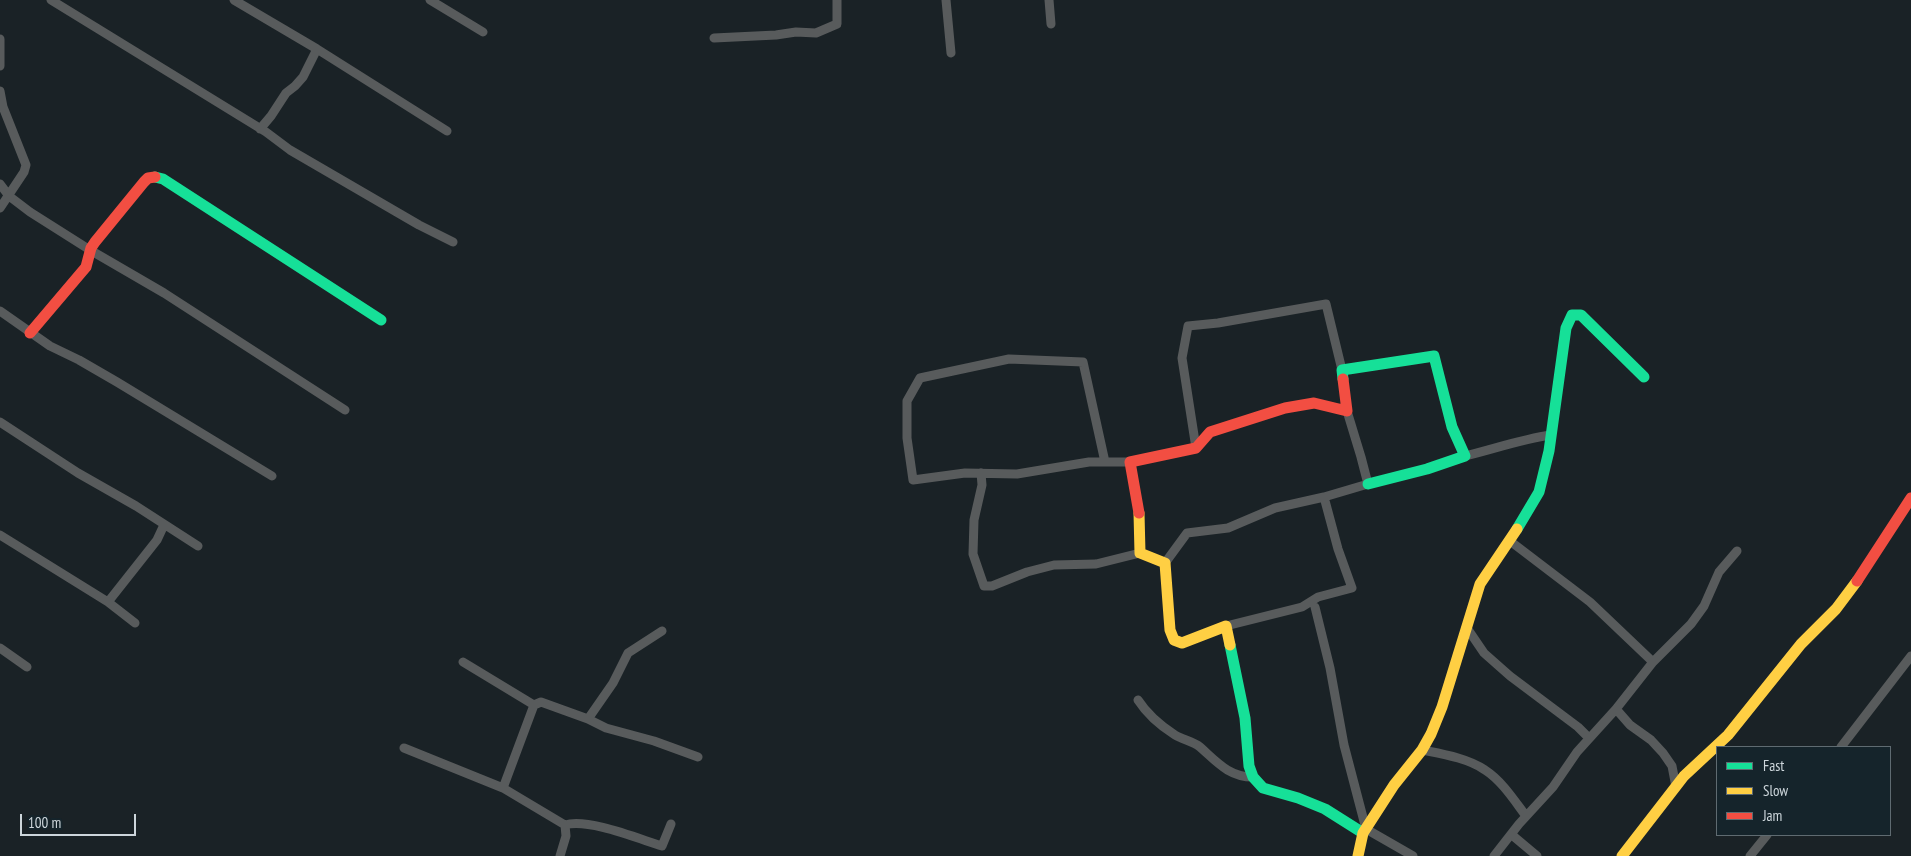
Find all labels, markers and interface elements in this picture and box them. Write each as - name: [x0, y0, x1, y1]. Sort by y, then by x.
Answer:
- legend: [1716, 746, 1891, 836]
- text: Fast: [1763, 756, 1784, 775]
- text: Slow: [1763, 781, 1788, 800]
- scale bar: [22, 804, 139, 836]
- text: Jam: [1763, 806, 1782, 825]
- text: 100 m: [28, 813, 61, 832]

